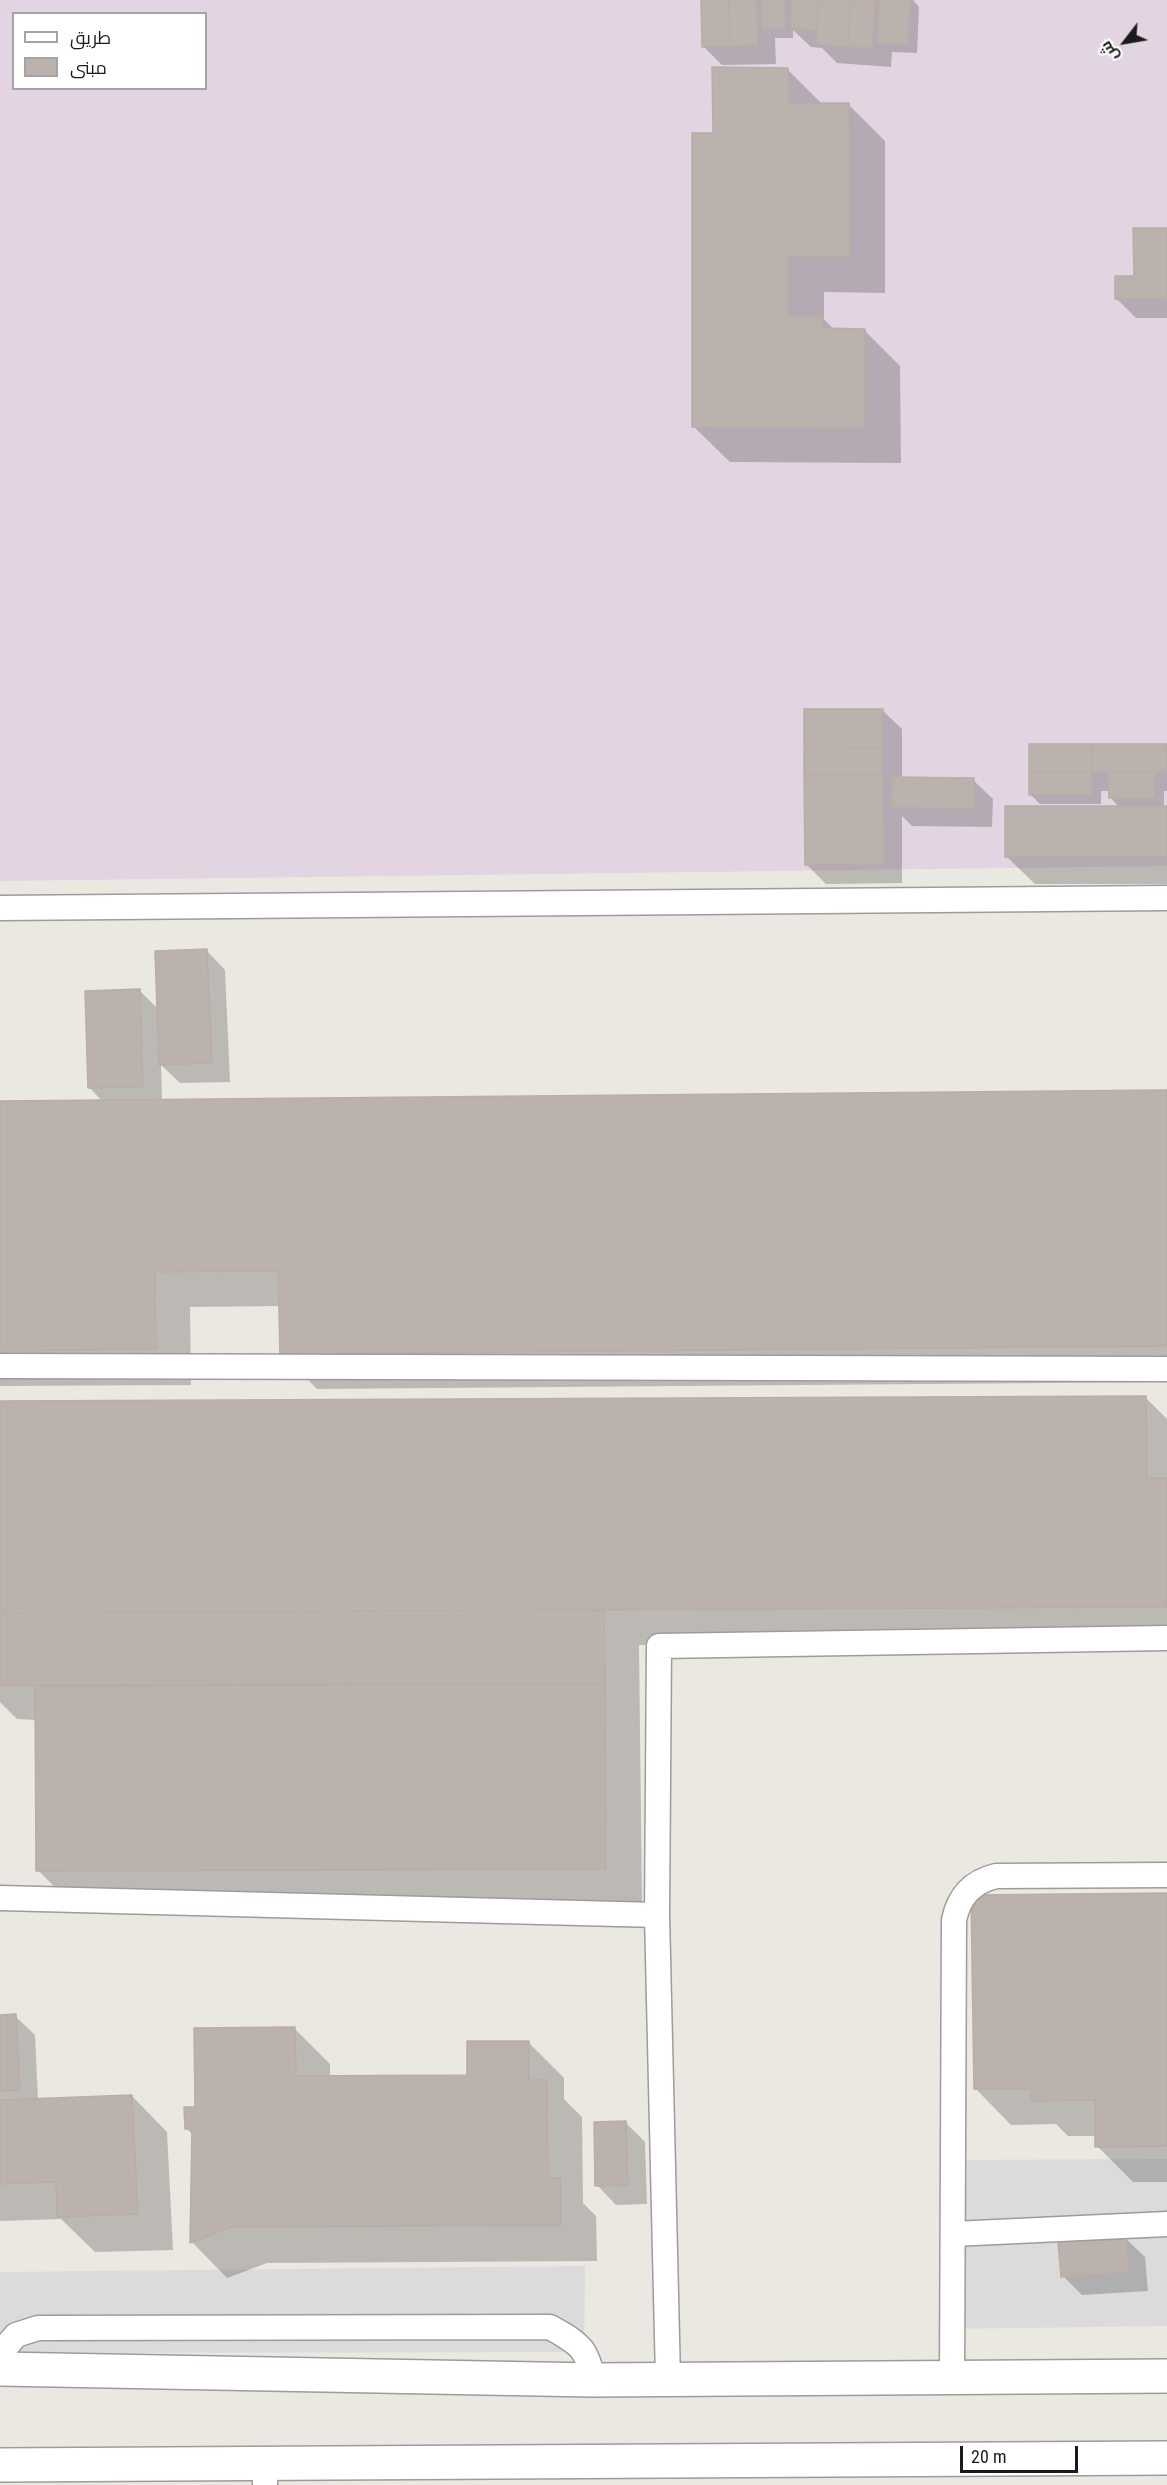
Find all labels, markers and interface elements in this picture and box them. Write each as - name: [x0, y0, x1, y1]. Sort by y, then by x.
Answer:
- legend: [12, 12, 207, 90]
- north arrow: [1095, 12, 1155, 72]
- text: طريق: [70, 27, 111, 48]
- text: ش: [1096, 38, 1123, 65]
- text: مبنى: [70, 57, 107, 78]
- scale bar: [963, 2434, 1082, 2472]
- text: 20 m: [971, 2446, 1006, 2467]

